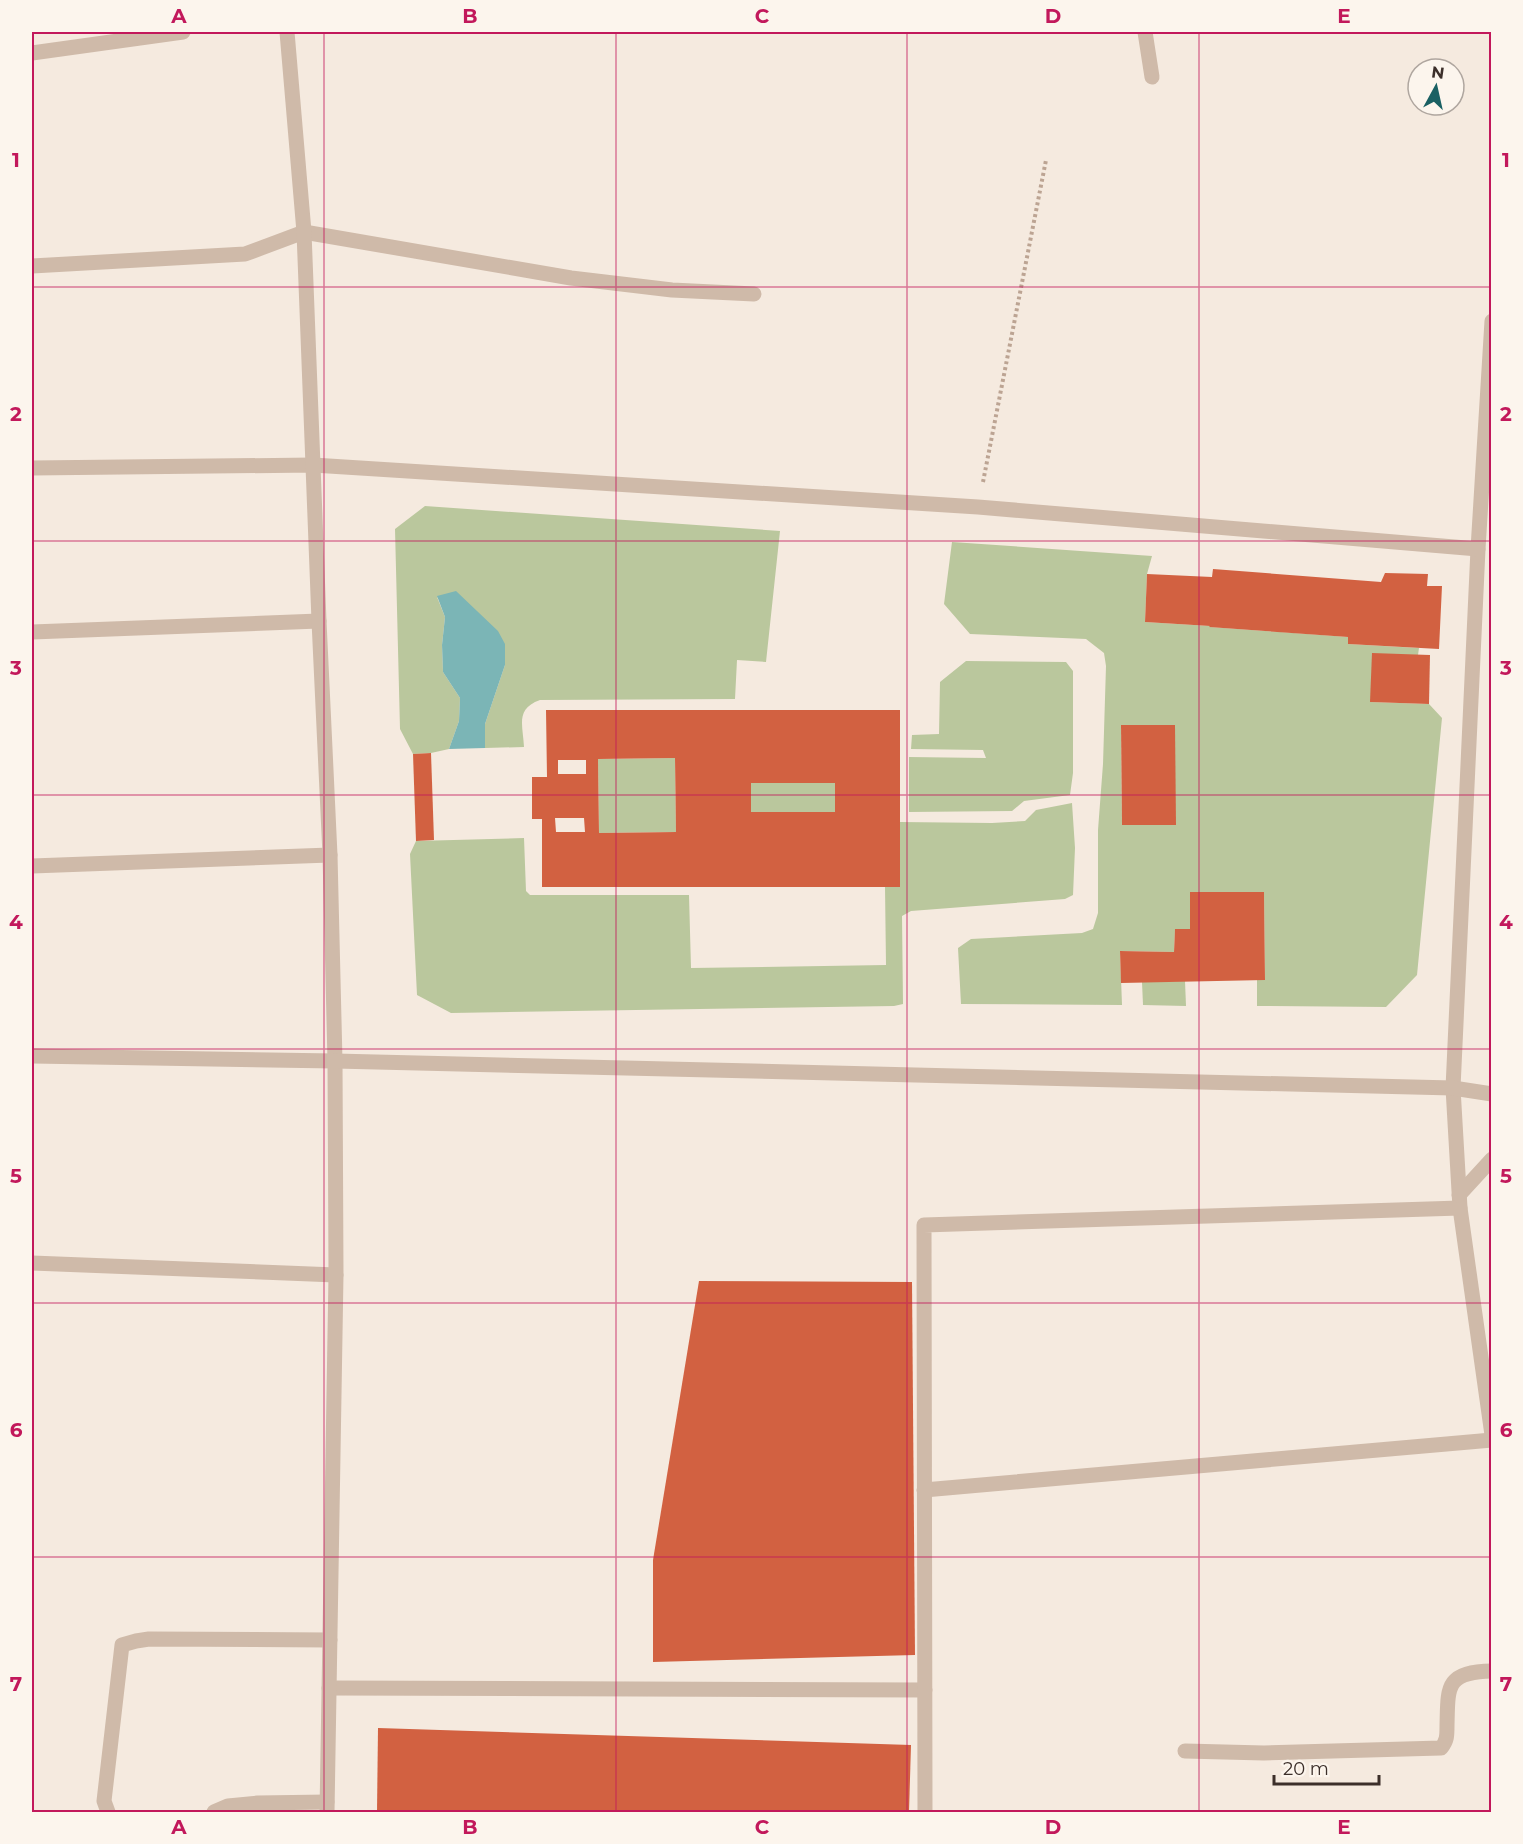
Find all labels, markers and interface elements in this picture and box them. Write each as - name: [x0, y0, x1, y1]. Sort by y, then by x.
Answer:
- text: A: [170, 4, 187, 28]
- text: B: [462, 4, 478, 28]
- text: C: [755, 4, 770, 28]
- text: D: [1045, 4, 1061, 28]
- text: E: [1337, 4, 1351, 28]
- north arrow: [1406, 57, 1466, 117]
- text: N: [1430, 62, 1446, 83]
- text: 1: [12, 148, 20, 172]
- text: 1: [1502, 148, 1510, 172]
- text: 2: [10, 402, 22, 426]
- text: 2: [1500, 402, 1512, 426]
- text: 3: [9, 656, 22, 680]
- text: 3: [1499, 656, 1512, 680]
- text: 4: [9, 910, 23, 934]
- text: 4: [1499, 910, 1513, 934]
- text: 5: [10, 1164, 22, 1188]
- text: 5: [1500, 1164, 1512, 1188]
- text: 6: [10, 1418, 23, 1442]
- text: 6: [1500, 1418, 1513, 1442]
- text: 7: [10, 1672, 22, 1696]
- text: 7: [1500, 1672, 1512, 1696]
- scale bar: [1274, 1748, 1379, 1786]
- text: 20 m: [1283, 1758, 1329, 1780]
- text: A: [170, 1815, 187, 1839]
- text: B: [462, 1815, 478, 1839]
- text: C: [755, 1815, 770, 1839]
- text: D: [1045, 1815, 1061, 1839]
- text: E: [1337, 1815, 1351, 1839]

